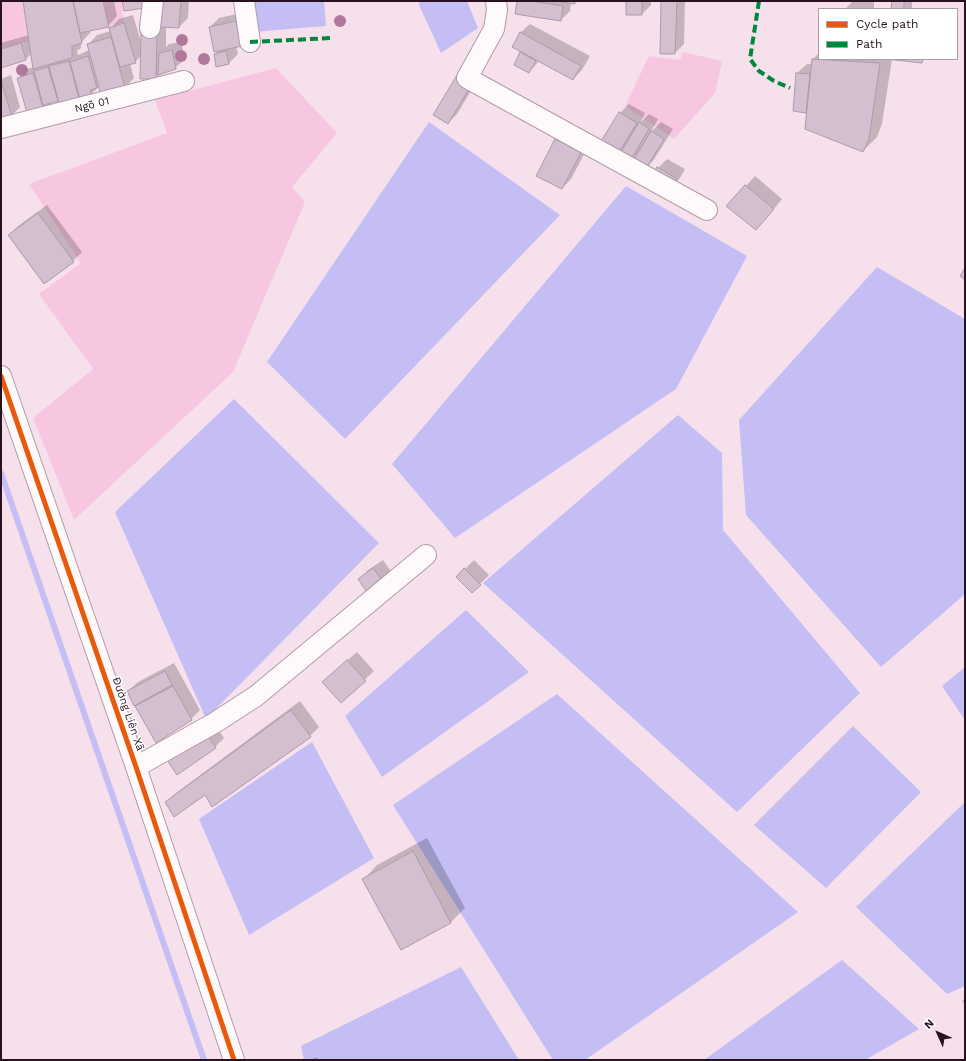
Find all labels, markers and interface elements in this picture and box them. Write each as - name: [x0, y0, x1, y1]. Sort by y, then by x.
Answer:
- legend: [818, 8, 958, 60]
- text: Cycle path: [856, 17, 918, 31]
- text: Path: [856, 37, 882, 51]
- street label: Ngõ 01: [73, 94, 111, 116]
- street label: Đường Liên Xã: [109, 675, 147, 753]
- north arrow: [918, 1013, 958, 1053]
- text: N: [922, 1017, 937, 1032]

